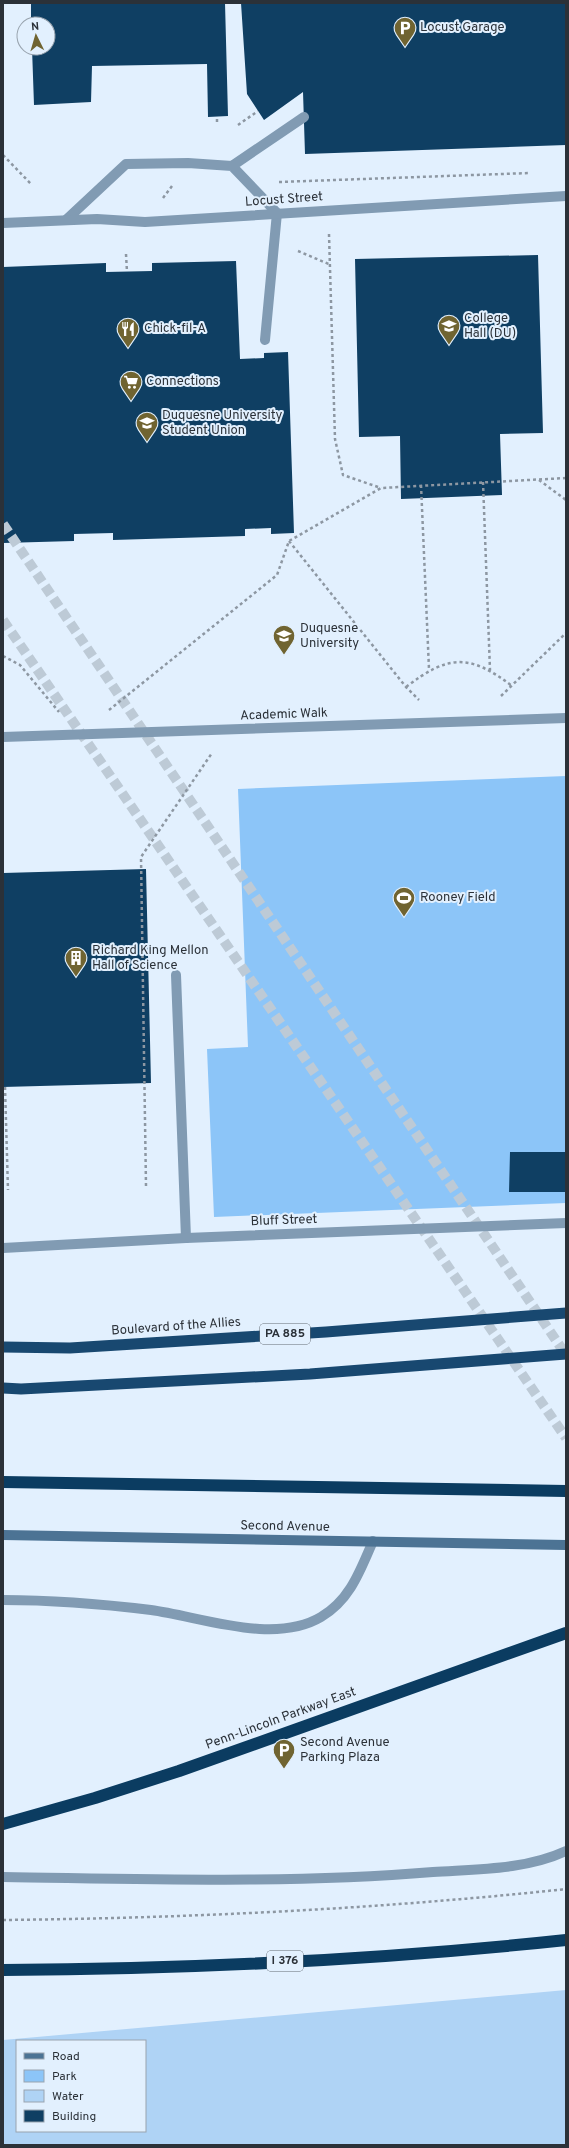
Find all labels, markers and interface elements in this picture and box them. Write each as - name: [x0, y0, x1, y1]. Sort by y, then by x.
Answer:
- parking icon: Locust Garage: [392, 15, 418, 48]
- north arrow: [16, 16, 56, 56]
- text: N: [31, 20, 40, 34]
- place label: Locust Garage: [420, 20, 504, 36]
- street label: Locust Street: [244, 189, 324, 211]
- place label: College Hall (DU): [464, 311, 516, 342]
- school or university icon: College Hall (DU): [436, 313, 462, 346]
- restaurant icon: Chick-fil-A: [115, 316, 141, 349]
- place label: Chick-fil-A: [144, 321, 206, 337]
- supermarket icon: Connections: [118, 369, 144, 402]
- place label: Connections: [146, 374, 219, 390]
- place label: Duquesne University Student Union: [162, 408, 283, 439]
- school or university icon: Duquesne University Student Union: [134, 410, 160, 443]
- place label: Duquesne University: [300, 621, 359, 652]
- school or university icon: Duquesne University: [271, 623, 297, 656]
- street label: Academic Walk: [240, 705, 328, 725]
- sports icon: Rooney Field: [391, 885, 417, 918]
- place label: Rooney Field: [420, 890, 495, 906]
- place label: Richard King Mellon Hall of Science: [92, 943, 209, 974]
- building icon: Richard King Mellon Hall of Science: [63, 945, 89, 978]
- street label: Bluff Street: [250, 1212, 318, 1230]
- street label: Boulevard of the Allies: [111, 1314, 241, 1340]
- road number: PA 885: [260, 1324, 310, 1344]
- street label: Second Avenue: [240, 1518, 330, 1536]
- street label: Penn-Lincoln Parkway East: [204, 1684, 358, 1754]
- place label: Second Avenue Parking Plaza: [300, 1735, 389, 1766]
- parking icon: Second Avenue Parking Plaza: [271, 1737, 297, 1770]
- road number: I 376: [267, 1951, 303, 1971]
- legend: [16, 2040, 146, 2132]
- text: Road: [52, 2049, 80, 2065]
- text: Park: [52, 2069, 77, 2085]
- text: Water: [52, 2089, 84, 2105]
- text: Building: [52, 2109, 96, 2125]

